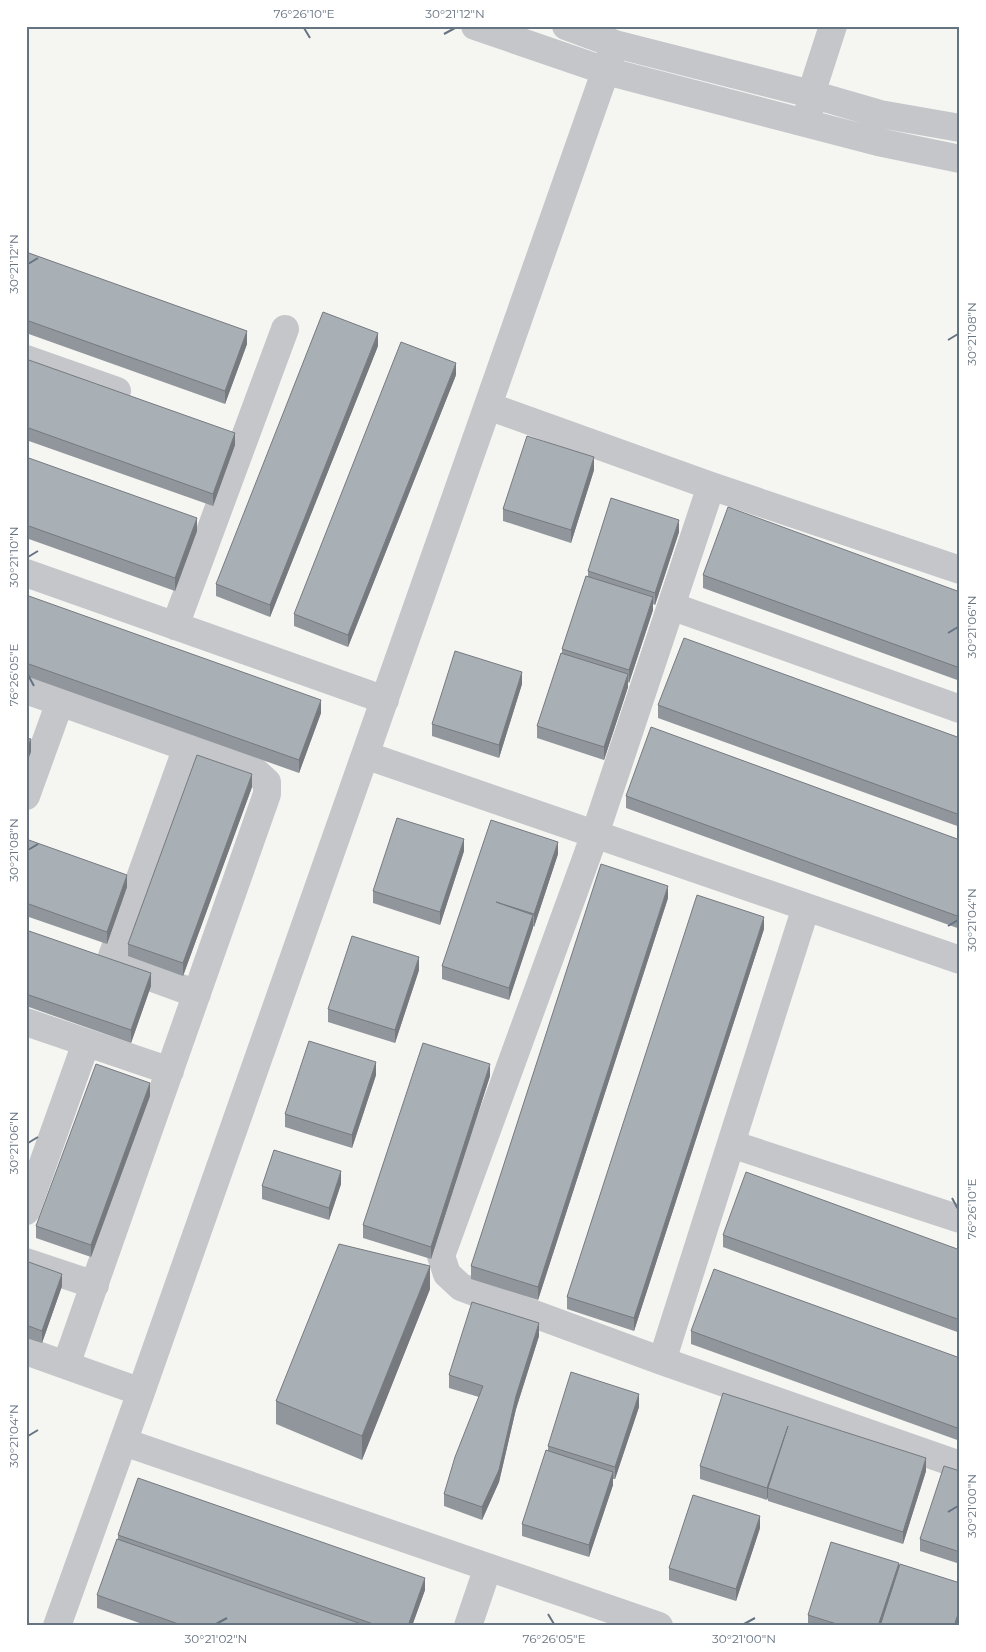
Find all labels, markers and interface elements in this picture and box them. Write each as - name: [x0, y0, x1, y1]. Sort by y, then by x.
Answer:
- text: 76°26'10"E: [273, 6, 335, 21]
- text: 30°21'12"N: [425, 6, 485, 21]
- text: 30°21'12"N: [6, 234, 21, 294]
- text: 30°21'08"N: [964, 302, 979, 366]
- text: 30°21'10"N: [6, 527, 21, 587]
- text: 30°21'06"N: [964, 595, 979, 659]
- text: 76°26'05"E: [6, 643, 21, 707]
- text: 30°21'08"N: [6, 818, 21, 882]
- text: 30°21'04"N: [964, 888, 979, 952]
- text: 30°21'06"N: [6, 1111, 21, 1175]
- text: 76°26'10"E: [964, 1178, 979, 1240]
- text: 30°21'04"N: [6, 1404, 21, 1468]
- text: 30°21'00"N: [964, 1474, 979, 1538]
- text: 30°21'02"N: [185, 1631, 247, 1646]
- text: 76°26'05"E: [522, 1631, 586, 1646]
- text: 30°21'00"N: [712, 1631, 776, 1646]

